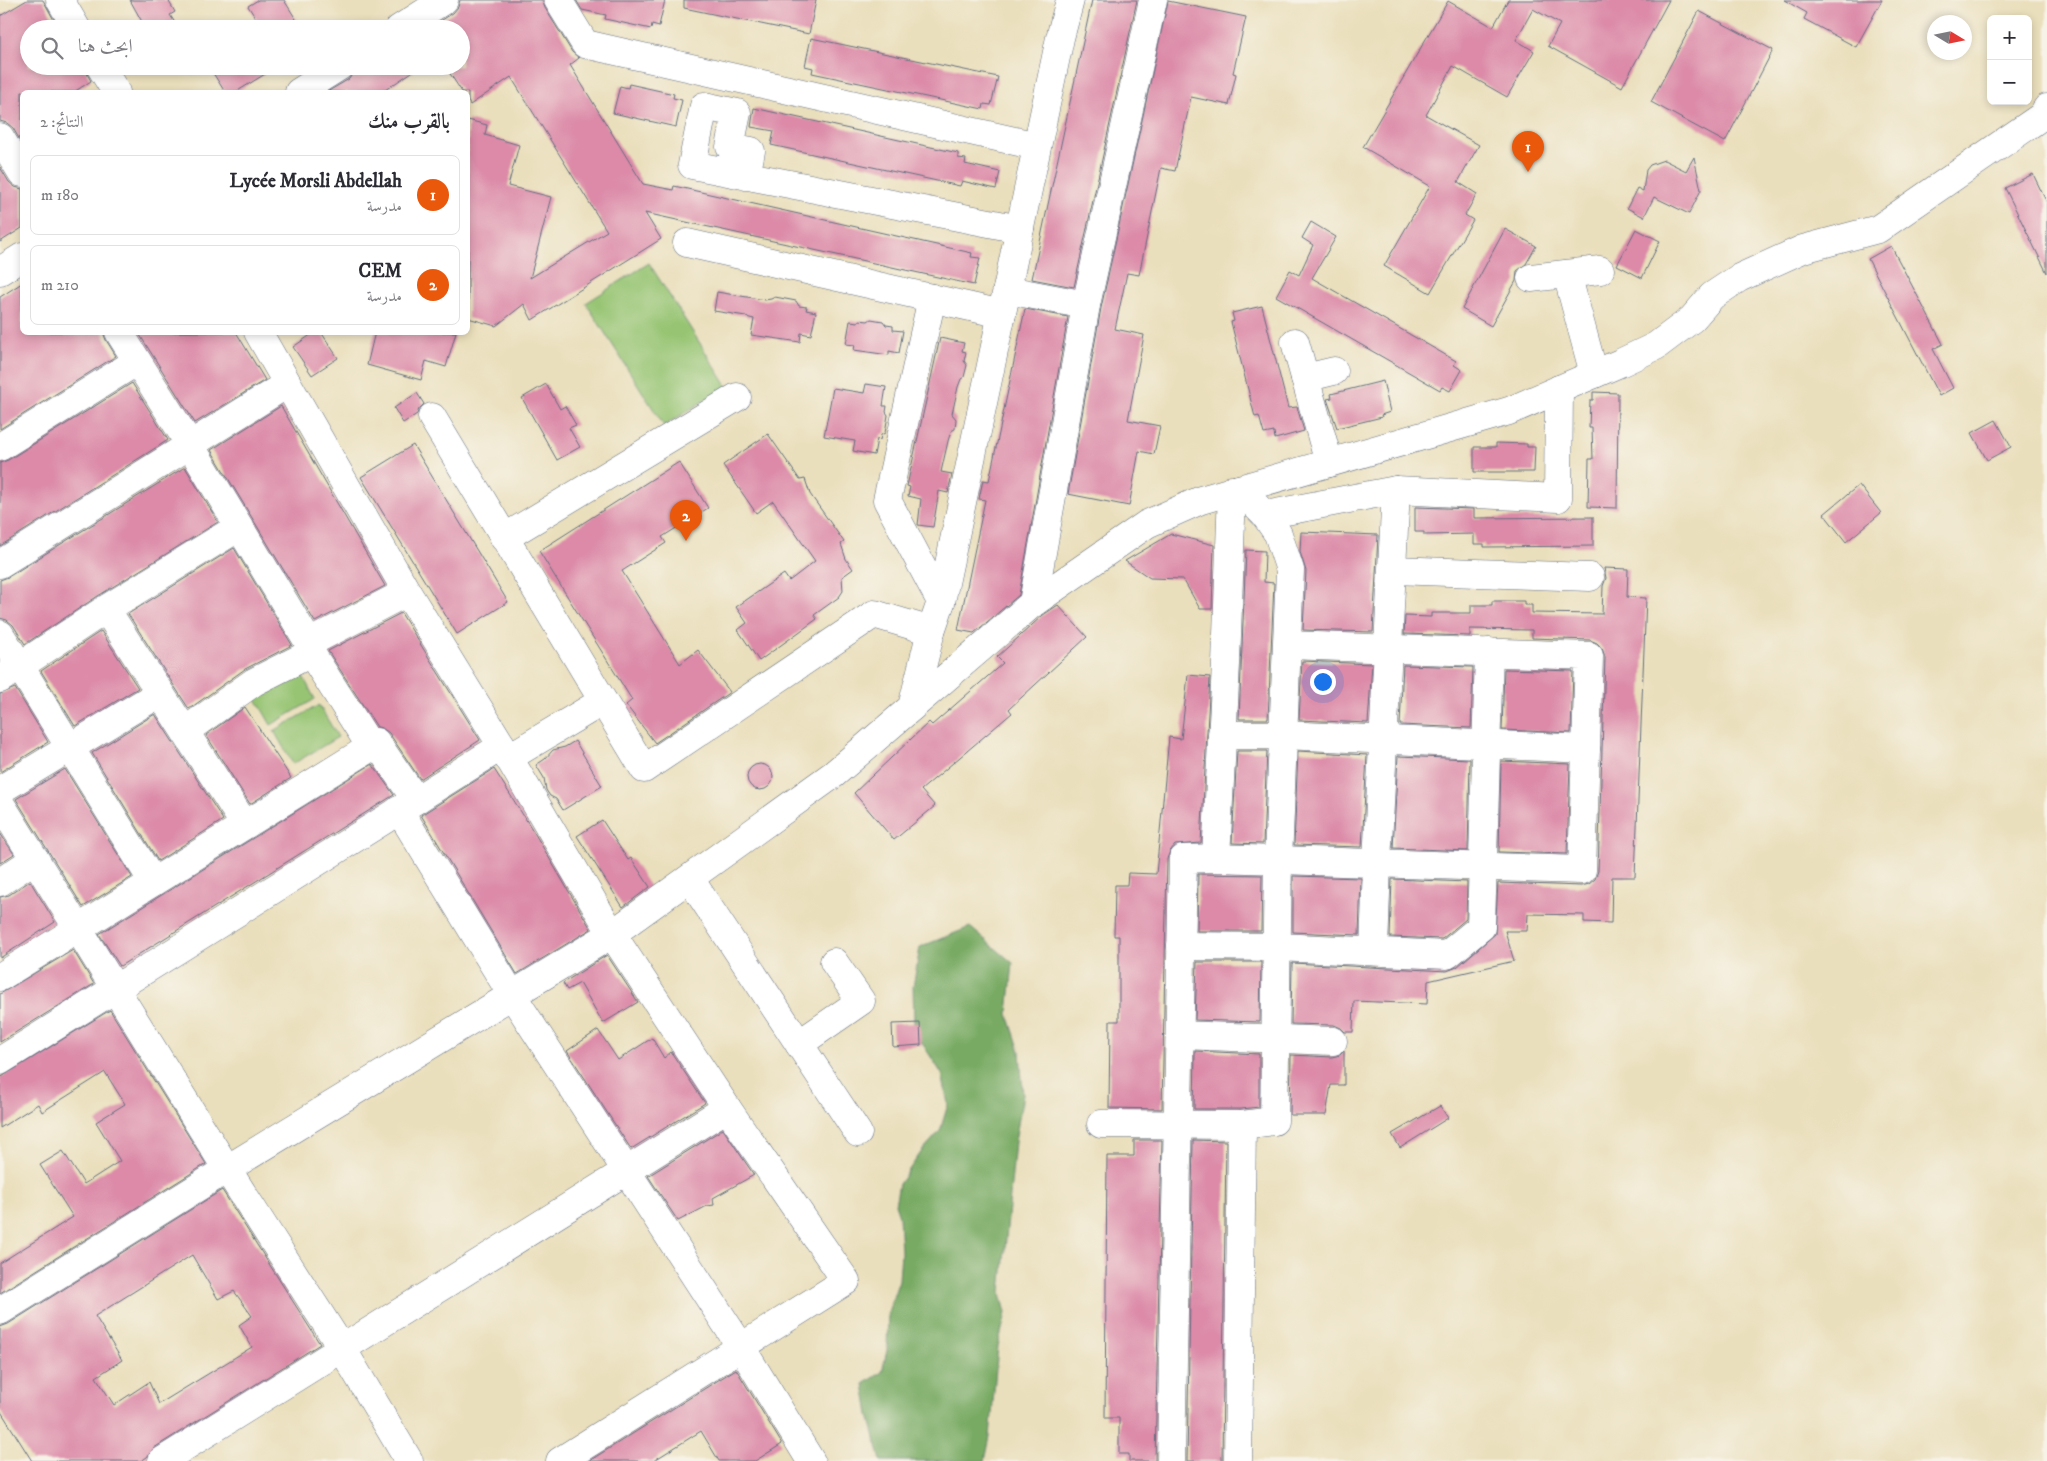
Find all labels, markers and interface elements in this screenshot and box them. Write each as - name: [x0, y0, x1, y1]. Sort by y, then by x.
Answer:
- north arrow: [1927, 15, 1972, 60]
- map controls: [1987, 15, 2032, 105]
- button: +: [1987, 15, 2032, 60]
- search box: [20, 20, 470, 75]
- icon: search: [38, 34, 66, 62]
- text: ابحث هنا: [78, 35, 133, 58]
- button: −: [1987, 60, 2032, 105]
- text: بالقرب منك: [368, 109, 450, 135]
- text: النتائج: 2: [40, 112, 84, 132]
- pin: 1: [1512, 131, 1544, 172]
- text: Lycée Morsli Abdellah: [229, 170, 402, 193]
- text: 180 m: [41, 185, 79, 205]
- text: 1: [430, 185, 436, 205]
- text: مدرسة: [367, 196, 402, 216]
- text: CEM: [359, 260, 402, 283]
- text: 210 m: [41, 275, 79, 295]
- text: 2: [429, 275, 437, 295]
- text: مدرسة: [367, 286, 402, 306]
- pin: 2: [670, 500, 702, 541]
- your location: [1310, 669, 1336, 695]

